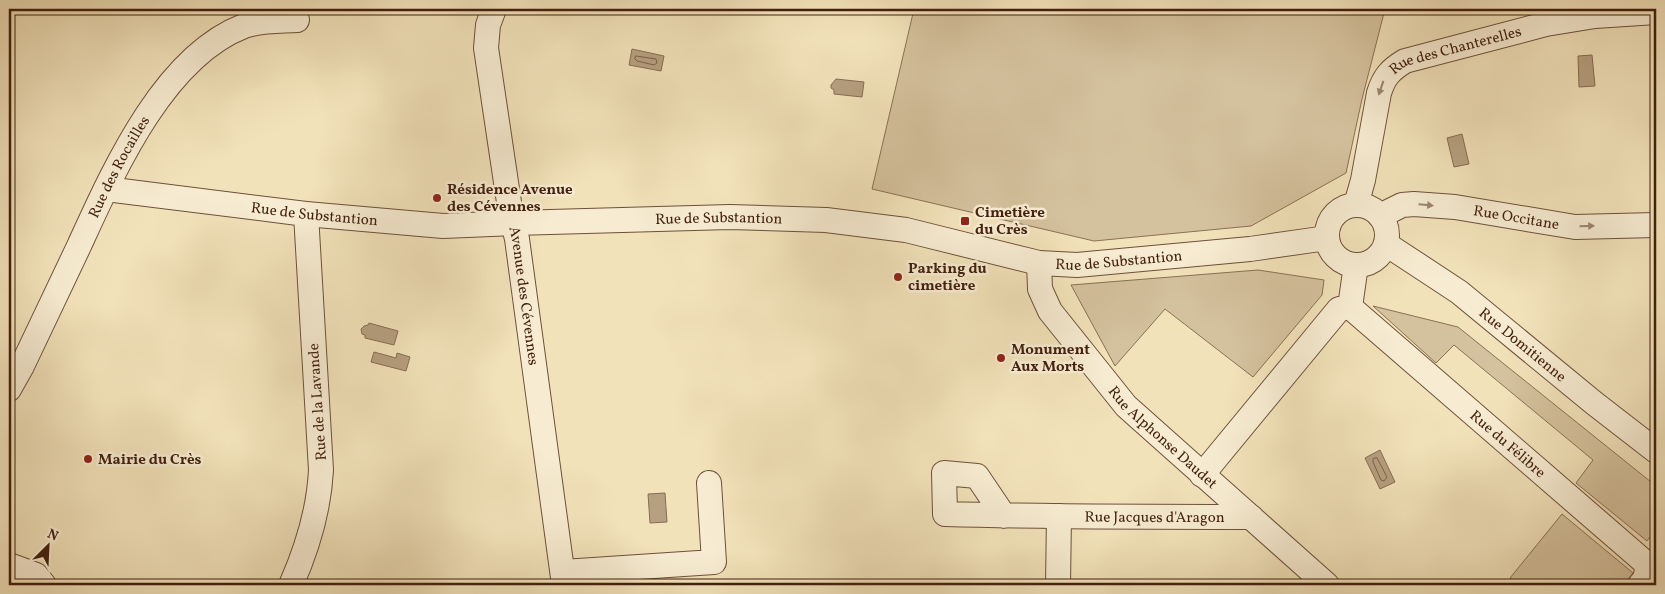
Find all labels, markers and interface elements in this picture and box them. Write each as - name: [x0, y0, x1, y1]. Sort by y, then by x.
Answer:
- street label: Rue des Chanterelles: [1385, 22, 1524, 81]
- one-way arrow: [1377, 80, 1385, 95]
- street label: Rue des Rocailles: [84, 112, 156, 222]
- place label: Résidence Avenue des Cévennes: [447, 180, 573, 218]
- marker: Résidence Avenue des Cévennes: [431, 192, 443, 204]
- street label: Rue de Substantion: [250, 198, 379, 232]
- one-way arrow: [1418, 201, 1434, 209]
- street label: Rue Occitane: [1472, 201, 1561, 236]
- place label: Cimetière du Crès: [975, 203, 1045, 241]
- street label: Rue de Substantion: [655, 208, 783, 231]
- marker: Cimetière du Crès: [959, 215, 971, 227]
- one-way arrow: [1579, 222, 1595, 230]
- street label: Avenue des Cévennes: [502, 224, 543, 367]
- street label: Rue de Substantion: [1055, 246, 1183, 277]
- place label: Parking du cimetière: [908, 259, 987, 297]
- marker: Parking du cimetière: [892, 271, 904, 283]
- street label: Rue Domitienne: [1474, 303, 1570, 388]
- place label: Monument Aux Morts: [1011, 340, 1090, 378]
- street label: Rue de la Lavande: [304, 342, 333, 461]
- marker: Monument Aux Morts: [995, 352, 1007, 364]
- street label: Rue Alphonse Daudet: [1102, 382, 1221, 494]
- street label: Rue du Félibre: [1465, 406, 1550, 484]
- place label: Mairie du Crès: [98, 450, 202, 471]
- marker: Mairie du Crès: [82, 453, 94, 465]
- street label: Rue Jacques d'Aragon: [1084, 508, 1225, 529]
- north arrow: [22, 522, 72, 572]
- text: N: [44, 525, 61, 546]

